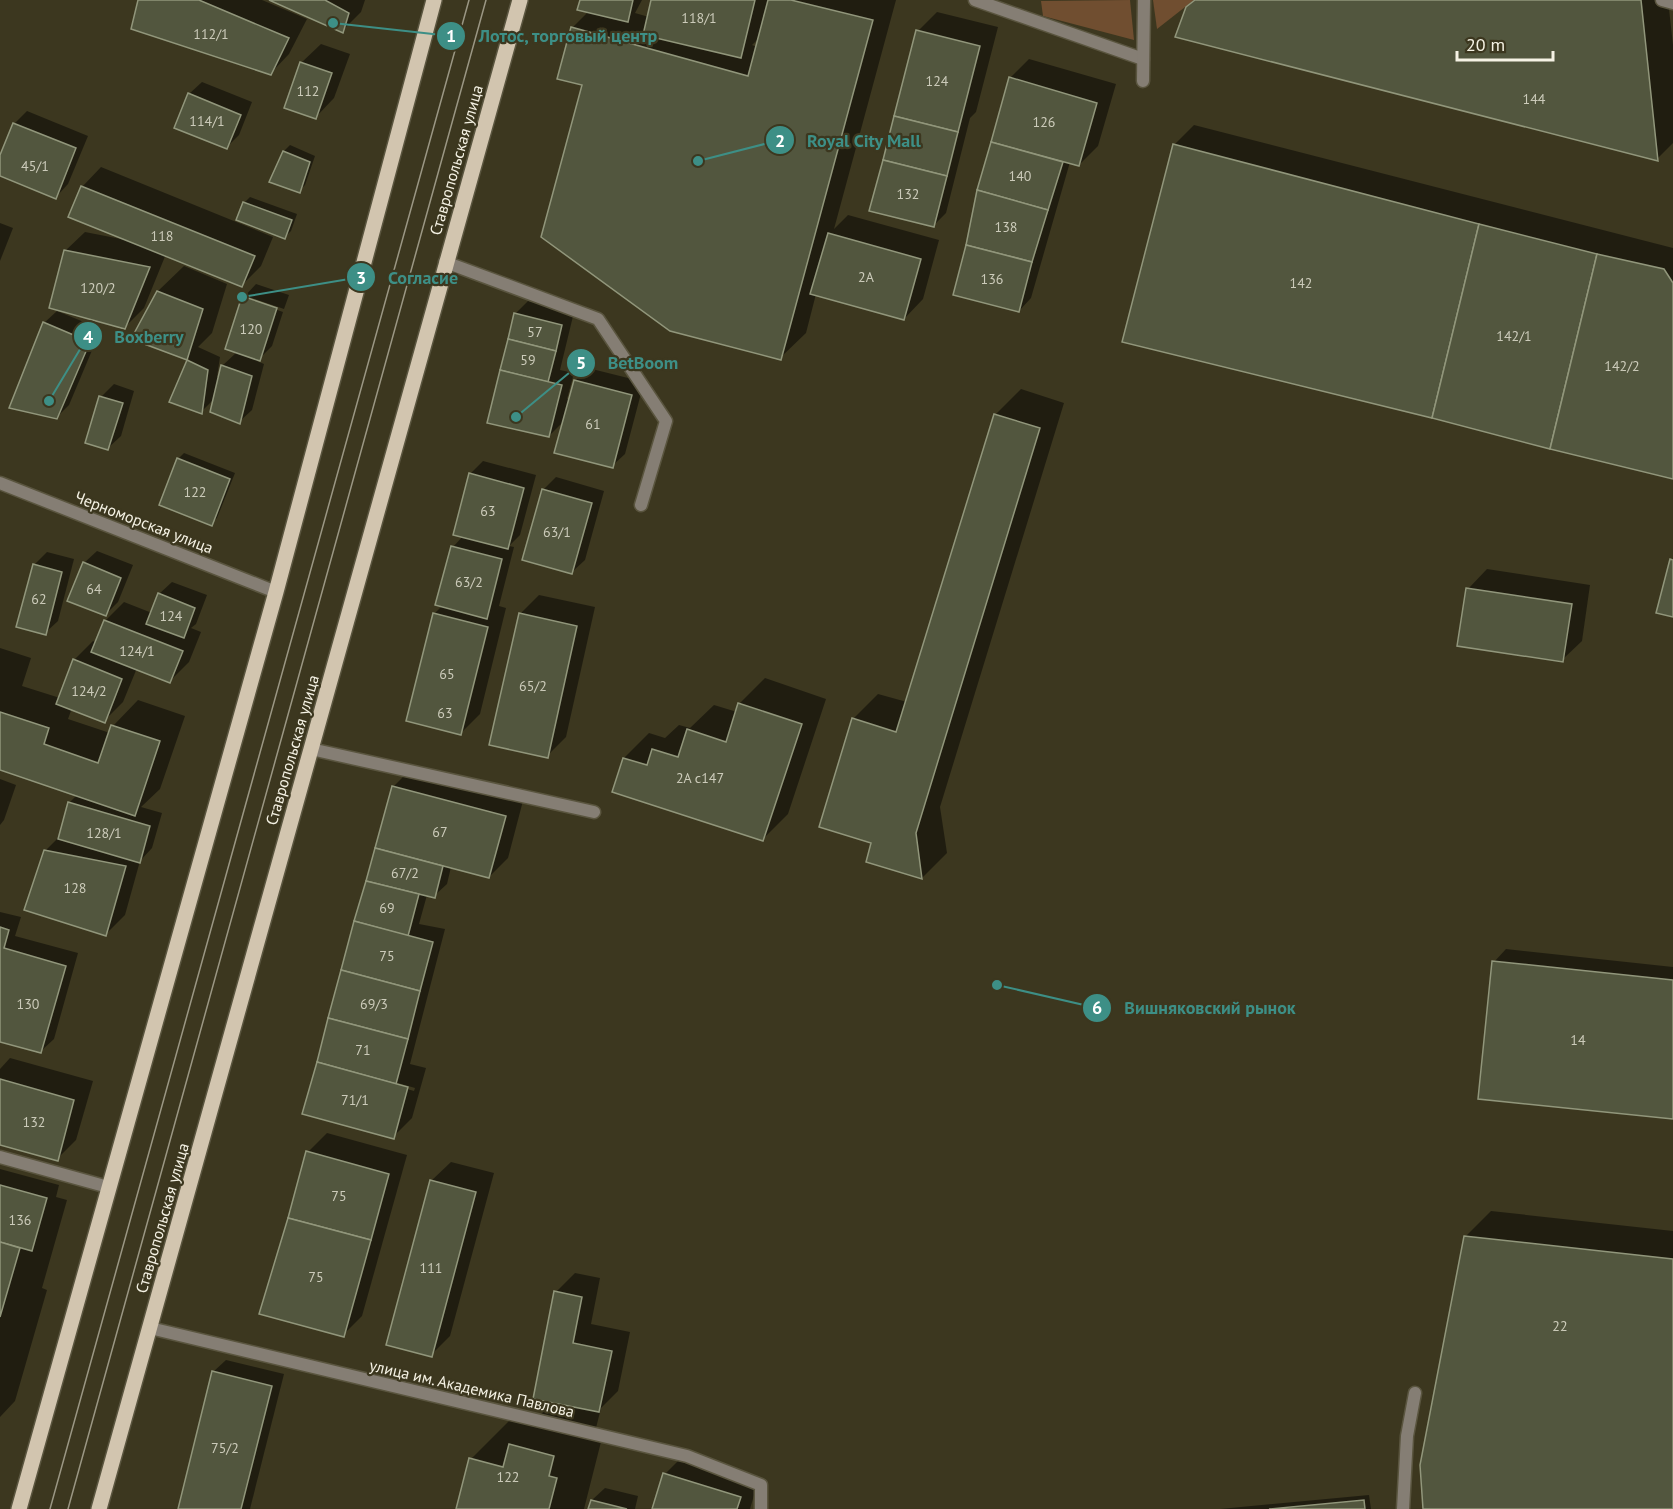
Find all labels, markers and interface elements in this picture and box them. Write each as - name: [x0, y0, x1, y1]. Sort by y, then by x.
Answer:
- house number: 118/1: [681, 9, 717, 27]
- callout: Лотос, торговый центр: [436, 18, 670, 54]
- text: 1: [446, 24, 456, 47]
- text: Лотос, торговый центр: [478, 24, 657, 47]
- scale bar: [1457, 24, 1553, 62]
- house number: 112/1: [193, 25, 229, 43]
- text: 20 m: [1466, 33, 1505, 56]
- house number: 124: [926, 72, 949, 90]
- house number: 112: [297, 82, 319, 100]
- street label: Ставропольская улица: [425, 83, 487, 237]
- house number: 144: [1523, 90, 1546, 108]
- house number: 114/1: [189, 112, 225, 130]
- house number: 126: [1033, 113, 1055, 131]
- callout: Royal City Mall: [765, 122, 933, 158]
- text: 2: [775, 129, 785, 152]
- text: Royal City Mall: [807, 129, 922, 152]
- house number: 45/1: [21, 157, 49, 175]
- house number: 140: [1009, 167, 1032, 185]
- house number: 132: [897, 185, 919, 203]
- house number: 138: [995, 218, 1017, 236]
- house number: 118: [151, 227, 173, 245]
- callout: Согласие: [346, 259, 471, 295]
- text: 3: [356, 266, 366, 289]
- text: Согласие: [388, 266, 458, 289]
- house number: 2А: [858, 268, 875, 286]
- house number: 136: [981, 270, 1003, 288]
- house number: 142: [1290, 274, 1312, 292]
- house number: 120/2: [80, 279, 116, 297]
- callout: Boxberry: [73, 318, 196, 354]
- house number: 120: [240, 320, 263, 338]
- house number: 57: [527, 323, 543, 341]
- text: 4: [83, 325, 93, 348]
- text: Boxberry: [114, 325, 184, 348]
- house number: 142/1: [1496, 327, 1532, 345]
- callout: BetBoom: [566, 345, 690, 381]
- house number: 59: [520, 351, 536, 369]
- text: 5: [576, 351, 586, 374]
- text: BetBoom: [608, 351, 678, 374]
- house number: 142/2: [1604, 357, 1640, 375]
- house number: 61: [585, 415, 601, 433]
- house number: 122: [184, 483, 206, 501]
- street label: Черноморская улица: [72, 486, 216, 558]
- house number: 63: [480, 502, 496, 520]
- house number: 63/1: [543, 523, 571, 541]
- house number: 63/2: [455, 573, 483, 591]
- house number: 64: [86, 580, 102, 598]
- house number: 62: [31, 590, 47, 608]
- house number: 124: [160, 607, 183, 625]
- house number: 124/1: [119, 642, 155, 660]
- house number: 65: [439, 665, 455, 683]
- street label: Ставропольская улица: [261, 673, 323, 827]
- house number: 65/2: [519, 677, 547, 695]
- house number: 124/2: [71, 682, 107, 700]
- house number: 63: [437, 704, 453, 722]
- house number: 2А с147: [676, 769, 724, 787]
- house number: 67: [432, 823, 448, 841]
- house number: 128/1: [86, 824, 122, 842]
- house number: 67/2: [391, 864, 419, 882]
- house number: 128: [64, 879, 86, 897]
- house number: 69: [379, 899, 395, 917]
- house number: 75: [379, 947, 395, 965]
- callout: Вишняковский рынок: [1082, 990, 1308, 1026]
- house number: 130: [17, 995, 40, 1013]
- house number: 69/3: [360, 995, 388, 1013]
- text: 6: [1092, 996, 1102, 1019]
- text: Вишняковский рынок: [1124, 996, 1296, 1019]
- house number: 14: [1570, 1031, 1586, 1049]
- house number: 71: [355, 1041, 371, 1059]
- house number: 71/1: [341, 1091, 369, 1109]
- house number: 132: [23, 1113, 45, 1131]
- street label: Ставропольская улица: [131, 1141, 193, 1295]
- house number: 75: [331, 1187, 347, 1205]
- house number: 136: [9, 1211, 31, 1229]
- house number: 111: [420, 1259, 442, 1277]
- house number: 75: [308, 1268, 324, 1286]
- house number: 22: [1552, 1317, 1568, 1335]
- street label: улица им. Академика Павлова: [368, 1355, 576, 1421]
- house number: 75/2: [211, 1439, 239, 1457]
- house number: 122: [497, 1468, 519, 1486]

